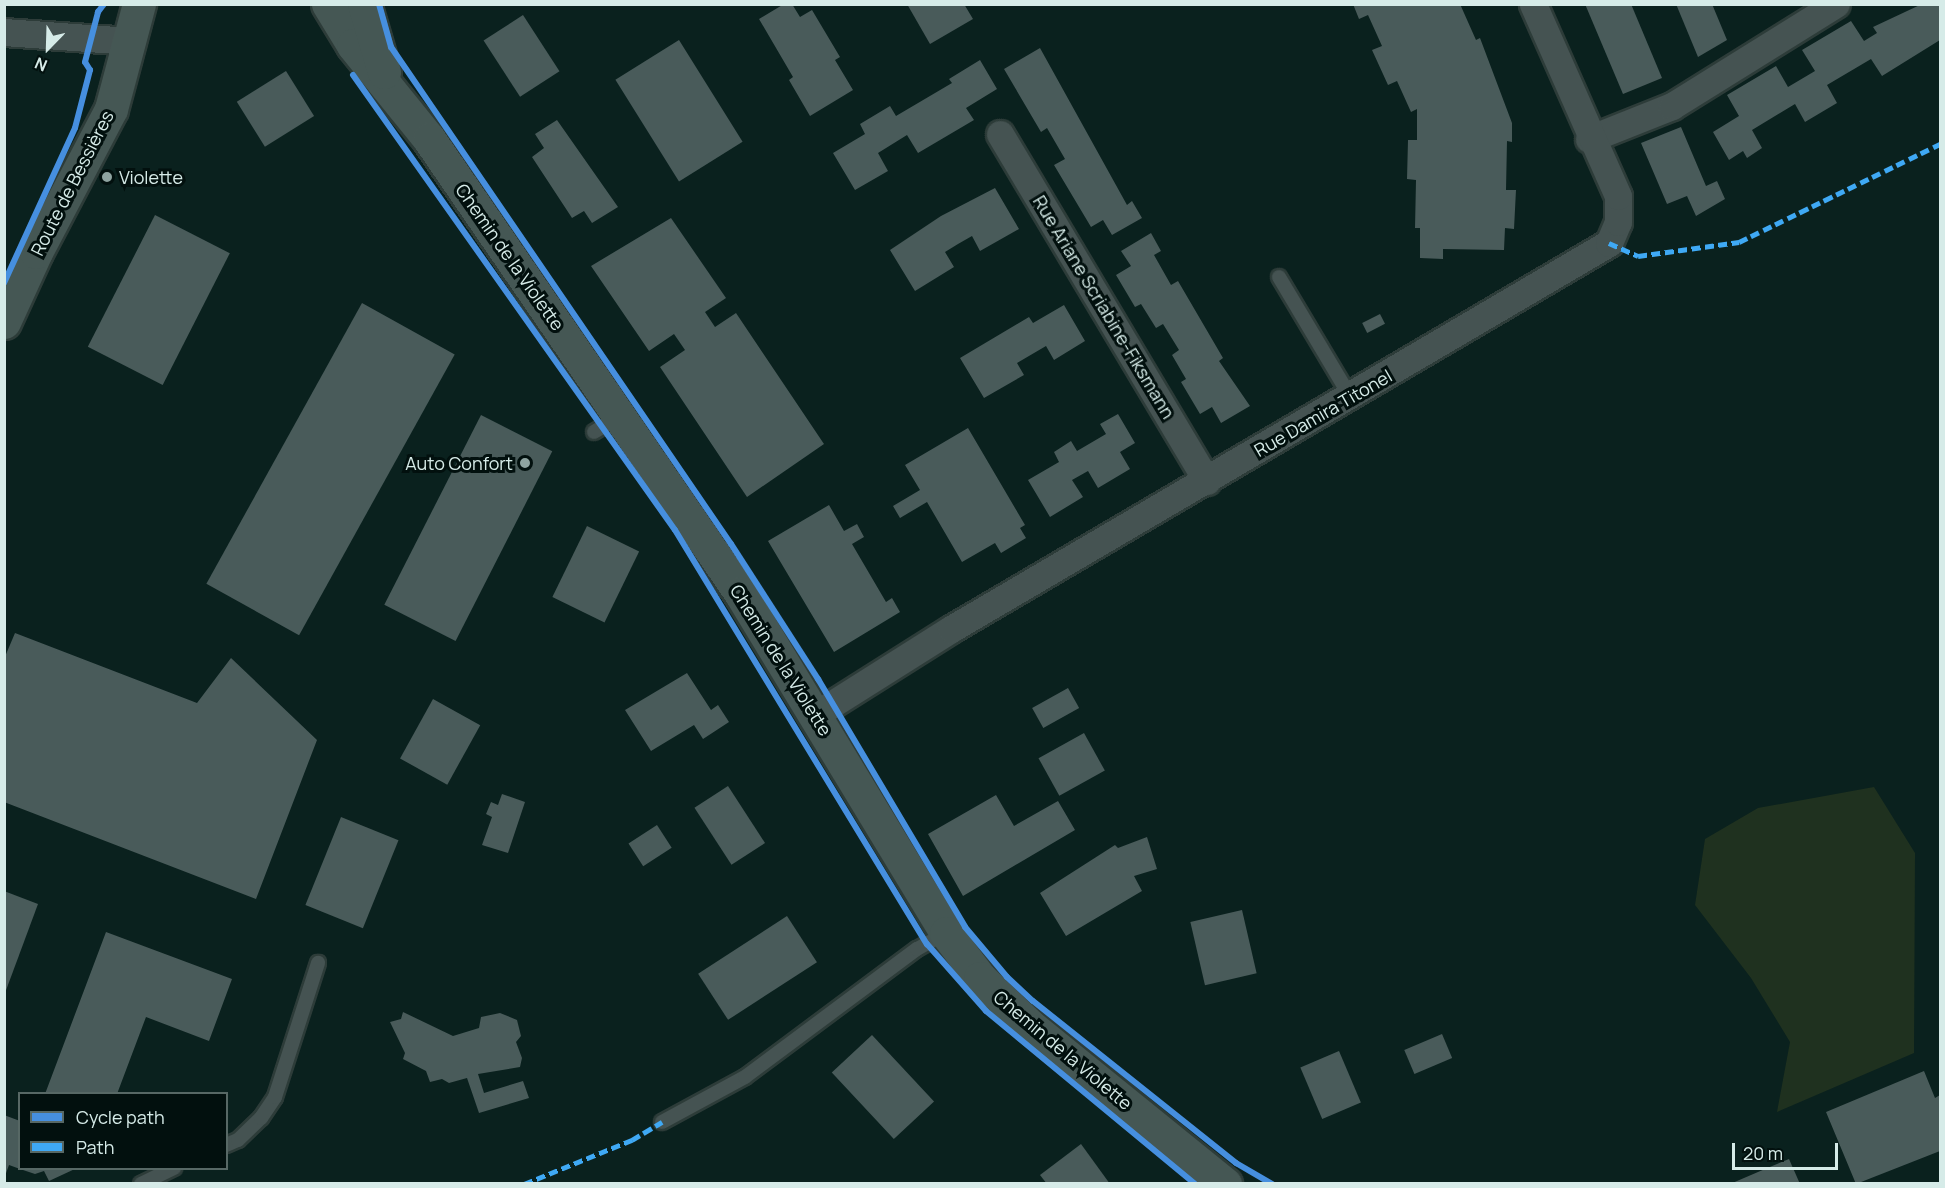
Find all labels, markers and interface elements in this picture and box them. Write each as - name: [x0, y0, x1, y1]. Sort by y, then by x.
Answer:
- north arrow: [18, 18, 78, 78]
- text: N: [31, 52, 51, 77]
- street label: Route de Bessières: [26, 107, 118, 259]
- place label: Violette: [119, 166, 183, 188]
- marker: Violette: [100, 170, 114, 184]
- street label: Chemin de la Violette: [451, 179, 569, 335]
- street label: Rue Ariane Scriabine-Fiksmann: [1029, 192, 1179, 422]
- street label: Rue Damira Titonel: [1250, 365, 1396, 461]
- place label: Auto Confort: [405, 452, 513, 474]
- marker: Auto Confort: [518, 456, 532, 470]
- street label: Chemin de la Violette: [726, 580, 836, 740]
- street label: Chemin de la Violette: [989, 986, 1137, 1114]
- legend: [18, 1092, 228, 1170]
- text: Cycle path: [76, 1105, 165, 1129]
- scale bar: [1735, 1131, 1842, 1169]
- text: Path: [76, 1135, 114, 1159]
- text: 20 m: [1743, 1141, 1783, 1165]

